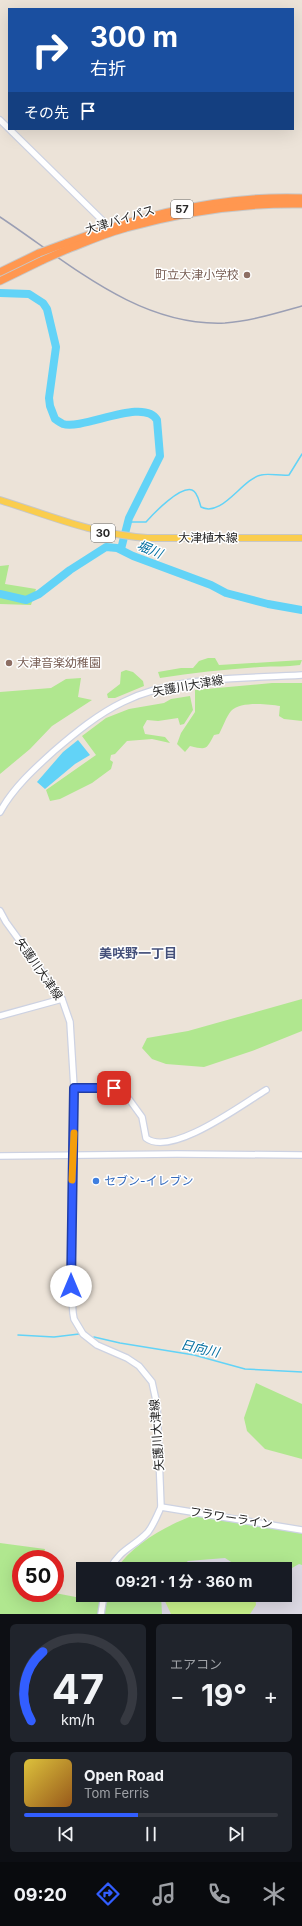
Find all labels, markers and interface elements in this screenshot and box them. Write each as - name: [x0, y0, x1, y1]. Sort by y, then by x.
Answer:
- text: 300 m: [90, 20, 178, 54]
- icon: right: [24, 24, 76, 76]
- text: 右折: [90, 58, 126, 79]
- icon: arrive: [77, 100, 99, 122]
- text: その先: [24, 103, 69, 122]
- road number: 57: [171, 200, 193, 218]
- street label: 大津バイパス: [83, 202, 156, 237]
- place label: 町立大津小学校: [155, 267, 239, 282]
- marker: 町立大津小学校: [242, 270, 252, 280]
- road number: 30: [91, 524, 115, 542]
- street label: 大津植木線: [178, 530, 238, 545]
- water label: 堀川: [135, 537, 167, 562]
- place label: 大津音楽幼稚園: [17, 655, 101, 670]
- marker: 大津音楽幼稚園: [4, 658, 14, 668]
- street label: 矢護川大津線: [151, 672, 225, 699]
- street label: 矢護川大津線: [13, 935, 66, 1003]
- district label: 美咲野一丁目: [99, 945, 177, 961]
- pin: [97, 1071, 131, 1105]
- icon: arrive: [103, 1077, 125, 1099]
- place label: セブン-イレブン: [104, 1173, 194, 1188]
- marker: セブン-イレブン: [91, 1176, 101, 1186]
- position arrow: [50, 1265, 92, 1307]
- water label: 日向川: [179, 1336, 223, 1361]
- street label: 矢護川大津線: [147, 1399, 166, 1471]
- street label: フラワーライン: [188, 1504, 274, 1531]
- speed limit sign: 50: [12, 1550, 64, 1602]
- text: 09:21 · 1 分 · 360 m: [116, 1572, 252, 1591]
- text: エアコン: [170, 1656, 222, 1672]
- text: 47: [52, 1664, 104, 1714]
- text: 19°: [201, 1677, 247, 1713]
- text: −: [170, 1683, 185, 1709]
- text: +: [263, 1683, 278, 1709]
- text: km/h: [61, 1711, 95, 1728]
- text: Open Road: [84, 1766, 164, 1785]
- text: Tom Ferris: [84, 1785, 149, 1801]
- icon: previous: [55, 1823, 77, 1845]
- icon: pause: [140, 1823, 162, 1845]
- icon: next: [225, 1823, 247, 1845]
- icon: directions: [94, 1880, 122, 1908]
- icon: music: [150, 1880, 178, 1908]
- icon: phone: [205, 1880, 233, 1908]
- icon: climate: [260, 1880, 288, 1908]
- text: 09:20: [14, 1884, 67, 1905]

